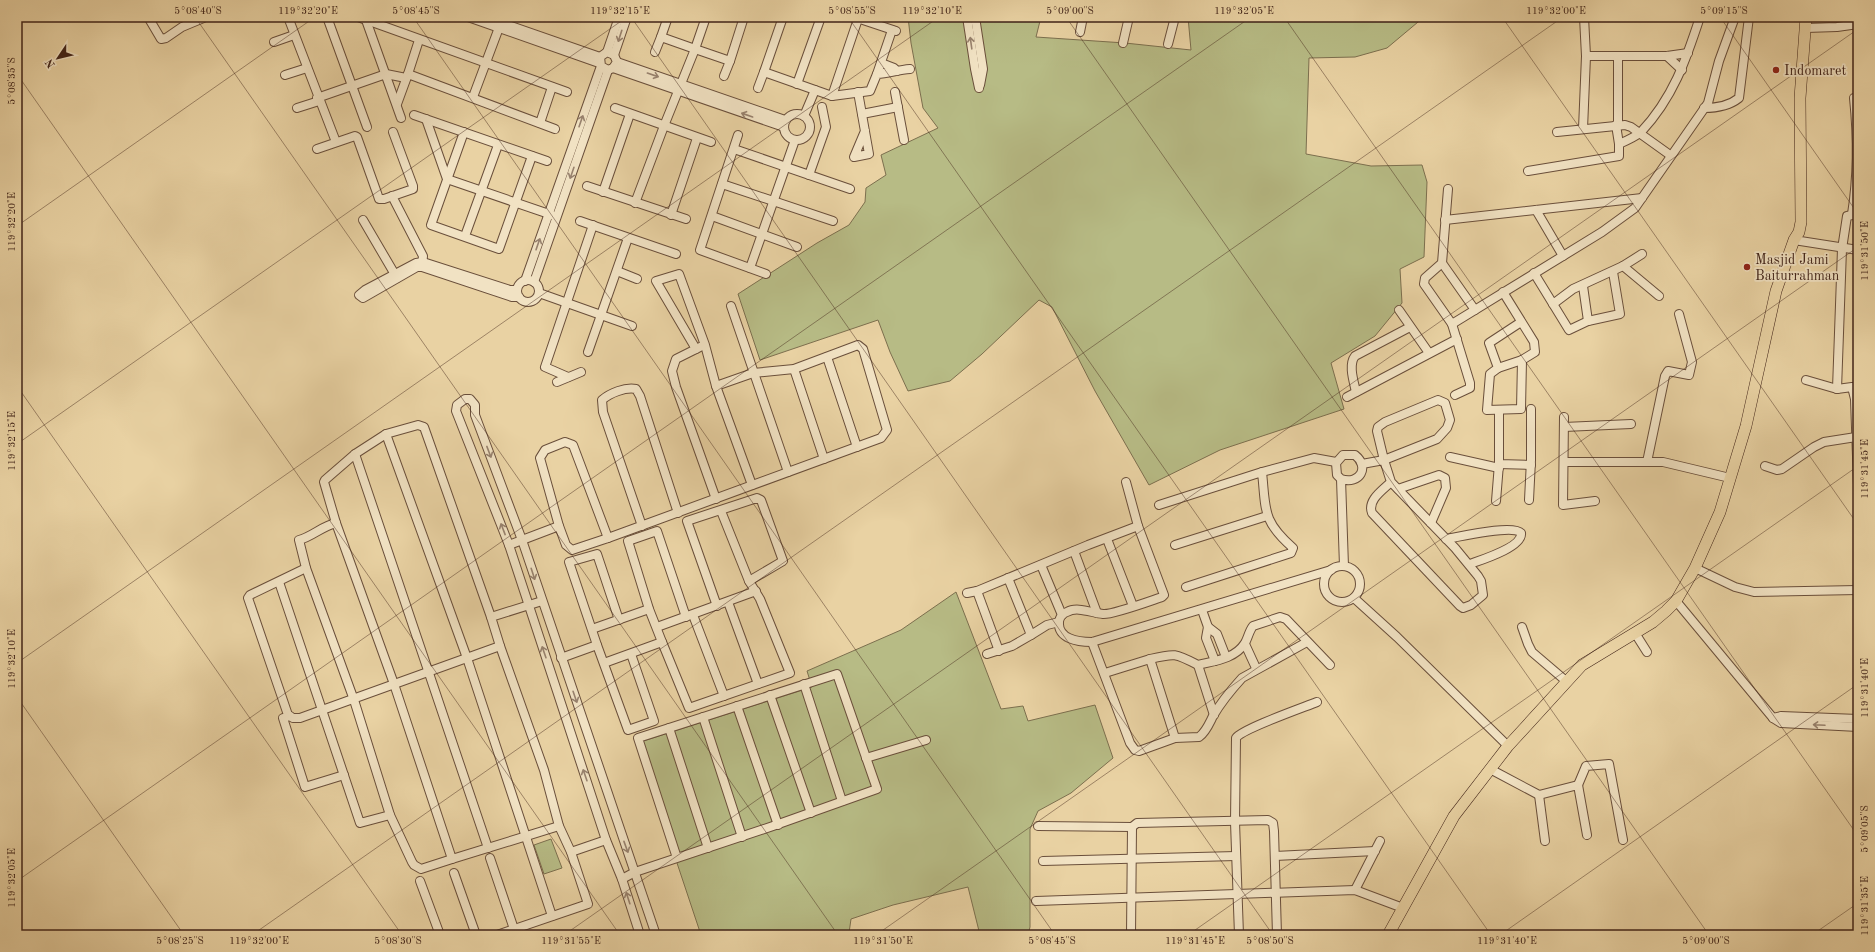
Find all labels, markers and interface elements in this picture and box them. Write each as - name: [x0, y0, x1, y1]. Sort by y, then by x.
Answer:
- text: 5°08'40"S: [174, 6, 222, 16]
- text: 119°32'20"E: [278, 6, 338, 16]
- text: 5°08'45"S: [392, 6, 440, 16]
- text: 119°32'15"E: [590, 6, 650, 16]
- text: 5°08'55"S: [828, 6, 876, 16]
- text: 119°32'10"E: [902, 6, 962, 16]
- text: 5°09'00"S: [1046, 6, 1094, 16]
- text: 119°32'05"E: [1214, 6, 1274, 16]
- text: 119°32'00"E: [1526, 6, 1586, 16]
- text: 5°09'15"S: [1700, 6, 1748, 16]
- one-way arrow: [616, 30, 624, 42]
- one-way arrow: [967, 37, 975, 50]
- north arrow: [38, 38, 78, 78]
- text: N: [44, 56, 58, 69]
- text: 5°08'35"S: [7, 57, 17, 105]
- place label: Indomaret: [1784, 64, 1847, 78]
- marker: Indomaret: [1771, 65, 1781, 75]
- one-way arrow: [647, 72, 660, 79]
- one-way arrow: [741, 110, 753, 118]
- one-way arrow: [578, 115, 585, 128]
- one-way arrow: [568, 166, 575, 179]
- text: 119°32'20"E: [7, 192, 17, 252]
- text: 119°31'50"E: [1860, 221, 1870, 281]
- one-way arrow: [535, 238, 542, 251]
- place label: Masjid Jami Baiturrahman: [1755, 253, 1840, 283]
- marker: Masjid Jami Baiturrahman: [1742, 262, 1752, 272]
- text: 119°32'15"E: [7, 411, 17, 471]
- text: 119°31'45"E: [1860, 439, 1870, 499]
- one-way arrow: [486, 446, 494, 458]
- one-way arrow: [499, 523, 507, 535]
- one-way arrow: [530, 568, 537, 581]
- text: 119°32'10"E: [7, 629, 17, 689]
- one-way arrow: [540, 646, 547, 659]
- text: 119°31'40"E: [1860, 658, 1870, 718]
- one-way arrow: [571, 691, 579, 703]
- one-way arrow: [1813, 722, 1826, 729]
- one-way arrow: [581, 770, 589, 782]
- text: 5°09'05"S: [1860, 805, 1870, 853]
- one-way arrow: [623, 840, 630, 853]
- text: 119°32'05"E: [7, 848, 17, 908]
- text: 119°31'35"E: [1860, 876, 1870, 936]
- one-way arrow: [624, 892, 631, 905]
- text: 5°08'25"S: [156, 936, 204, 946]
- text: 119°32'00"E: [229, 936, 289, 946]
- text: 5°08'30"S: [374, 936, 422, 946]
- text: 119°31'55"E: [541, 936, 601, 946]
- text: 119°31'50"E: [853, 936, 913, 946]
- text: 5°08'45"S: [1028, 936, 1076, 946]
- text: 119°31'45"E: [1165, 936, 1225, 946]
- text: 5°08'50"S: [1246, 936, 1294, 946]
- text: 119°31'40"E: [1477, 936, 1537, 946]
- text: 5°09'00"S: [1682, 936, 1730, 946]

